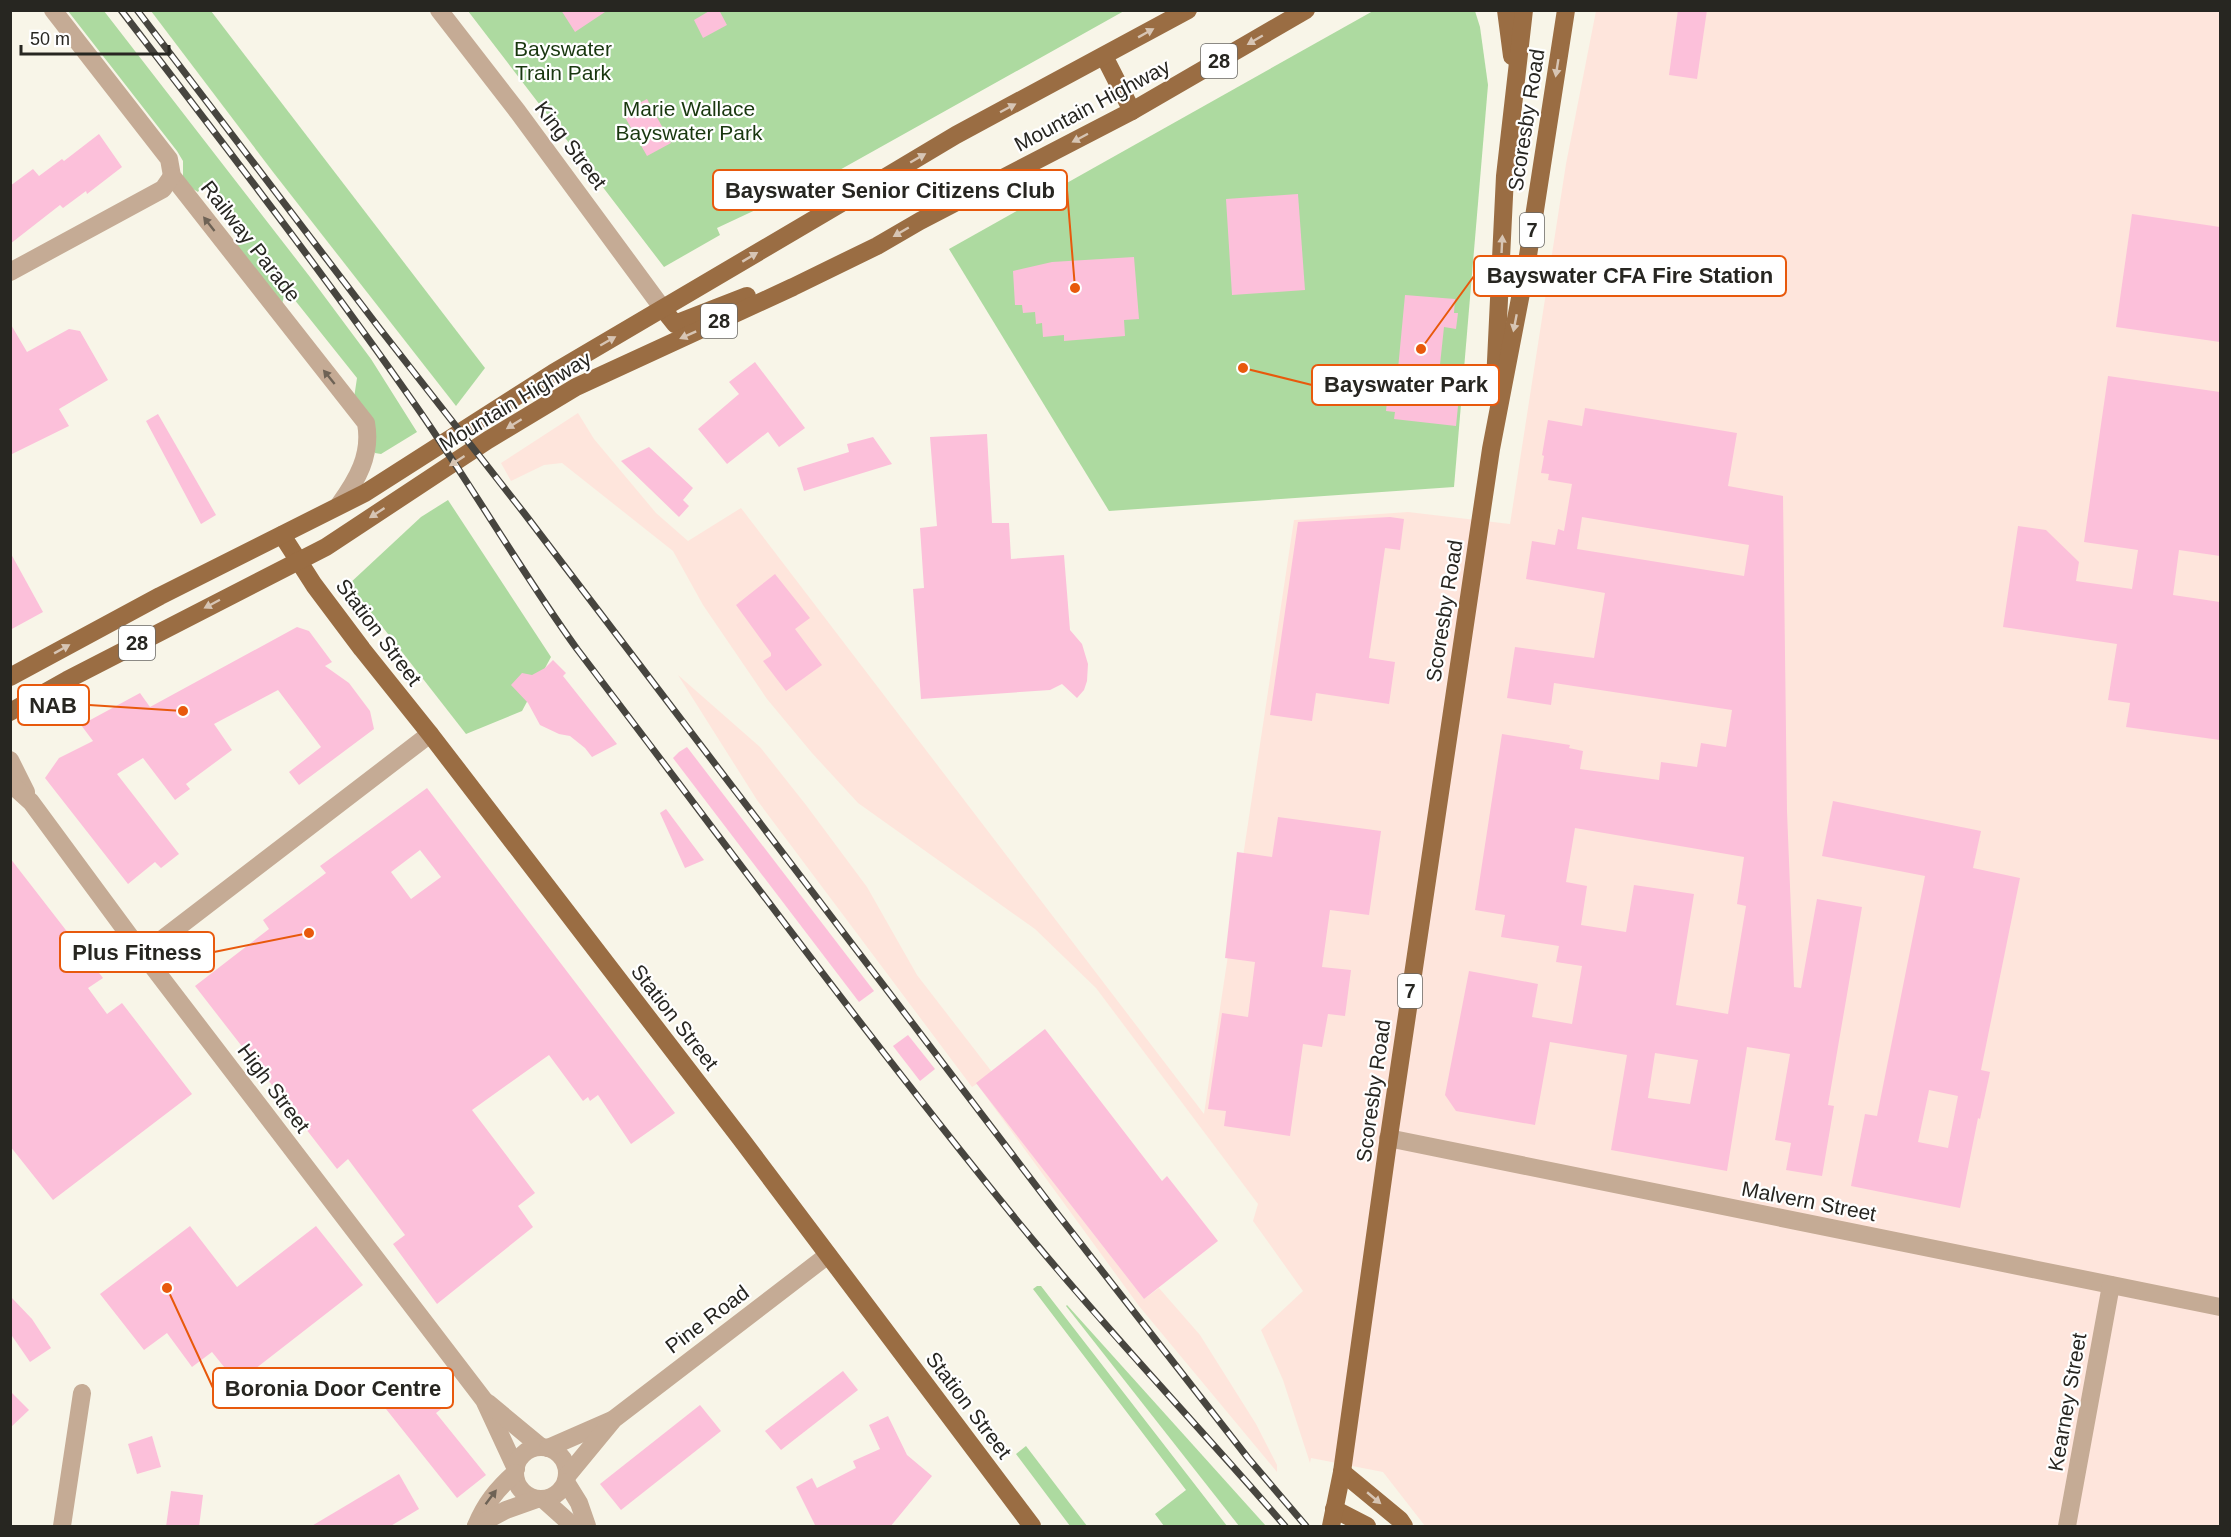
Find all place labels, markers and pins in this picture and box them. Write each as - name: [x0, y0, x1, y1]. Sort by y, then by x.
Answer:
- callout: Bayswater Senior Citizens Club: [713, 170, 1067, 210]
- callout: Bayswater CFA Fire Station: [1474, 256, 1786, 296]
- callout: Bayswater Park: [1312, 365, 1499, 405]
- callout: NAB: [18, 685, 89, 725]
- callout: Plus Fitness: [60, 932, 214, 972]
- callout: Boronia Door Centre: [213, 1368, 453, 1408]

